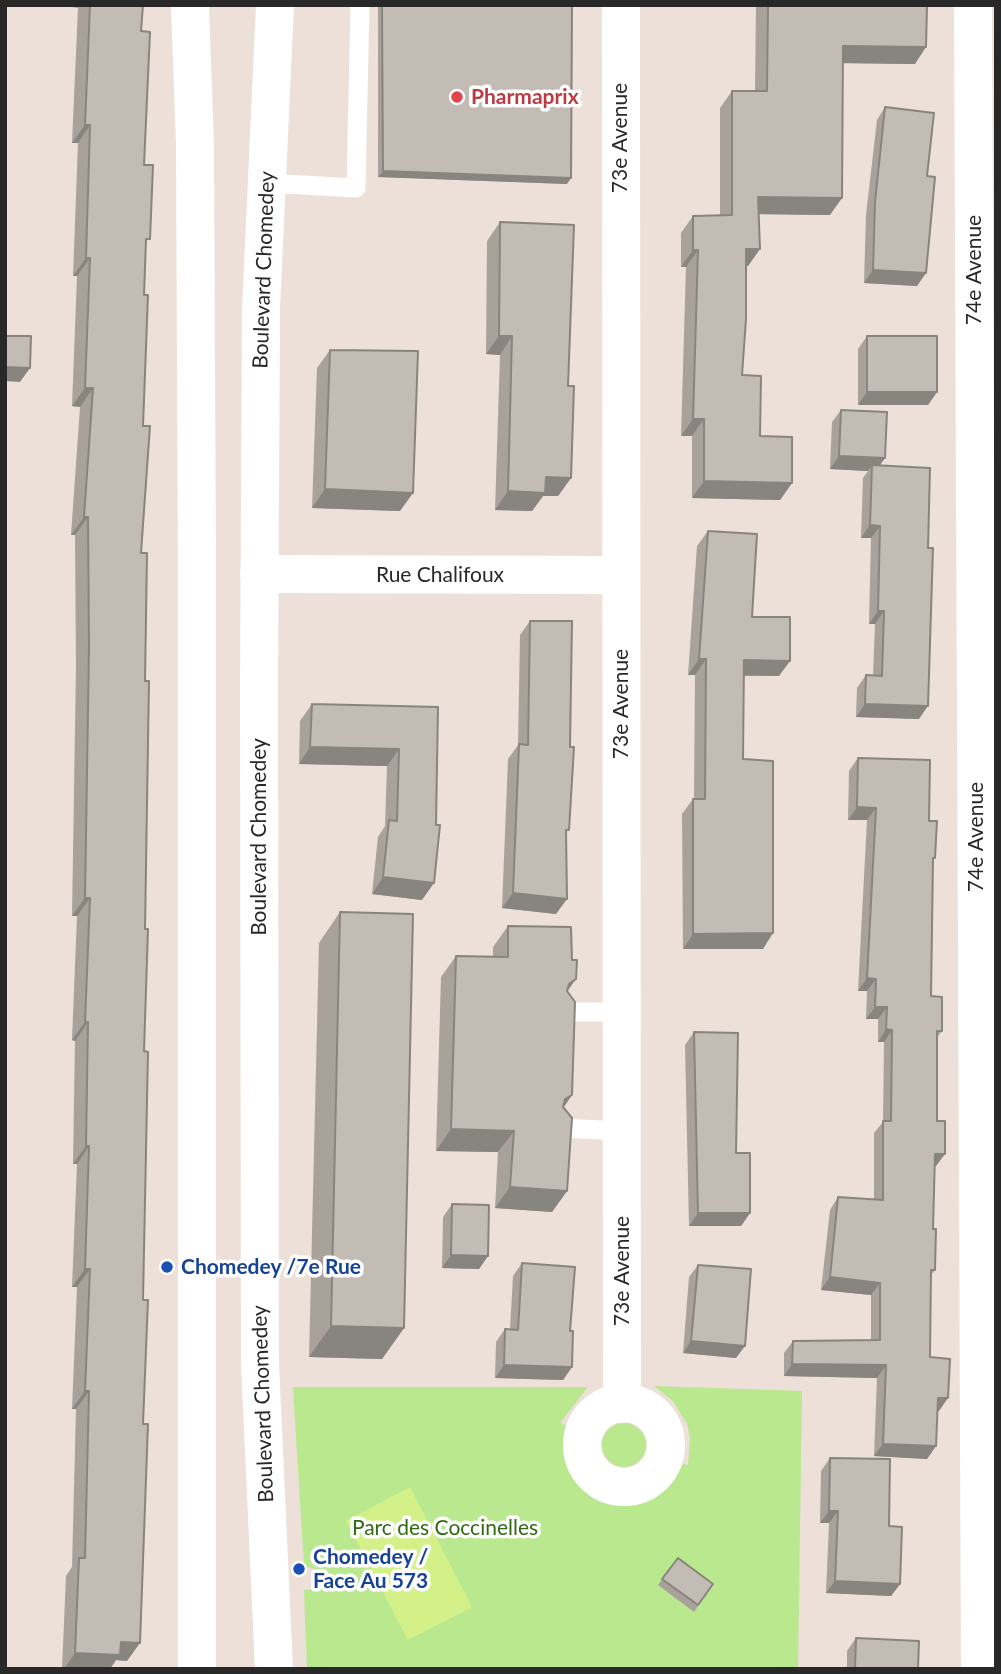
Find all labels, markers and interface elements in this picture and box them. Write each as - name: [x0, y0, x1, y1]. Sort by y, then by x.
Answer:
- street label: 73e Avenue: [607, 83, 633, 193]
- place label: Pharmaprix: [471, 84, 579, 110]
- marker: Pharmaprix: [449, 89, 465, 105]
- street label: Boulevard Chomedey: [248, 171, 280, 369]
- street label: 74e Avenue: [961, 215, 987, 325]
- street label: Rue Chalifoux: [376, 562, 504, 588]
- street label: 73e Avenue: [608, 649, 634, 759]
- street label: Boulevard Chomedey: [246, 738, 272, 936]
- street label: 74e Avenue: [963, 782, 989, 892]
- street label: 73e Avenue: [609, 1216, 635, 1326]
- place label: Chomedey /7e Rue: [181, 1254, 361, 1280]
- marker: Chomedey /7e Rue: [159, 1259, 175, 1275]
- street label: Boulevard Chomedey: [247, 1305, 279, 1503]
- park label: Parc des Coccinelles: [352, 1515, 538, 1541]
- place label: Chomedey / Face Au 573: [313, 1544, 428, 1594]
- marker: Chomedey / Face Au 573: [291, 1561, 307, 1577]

